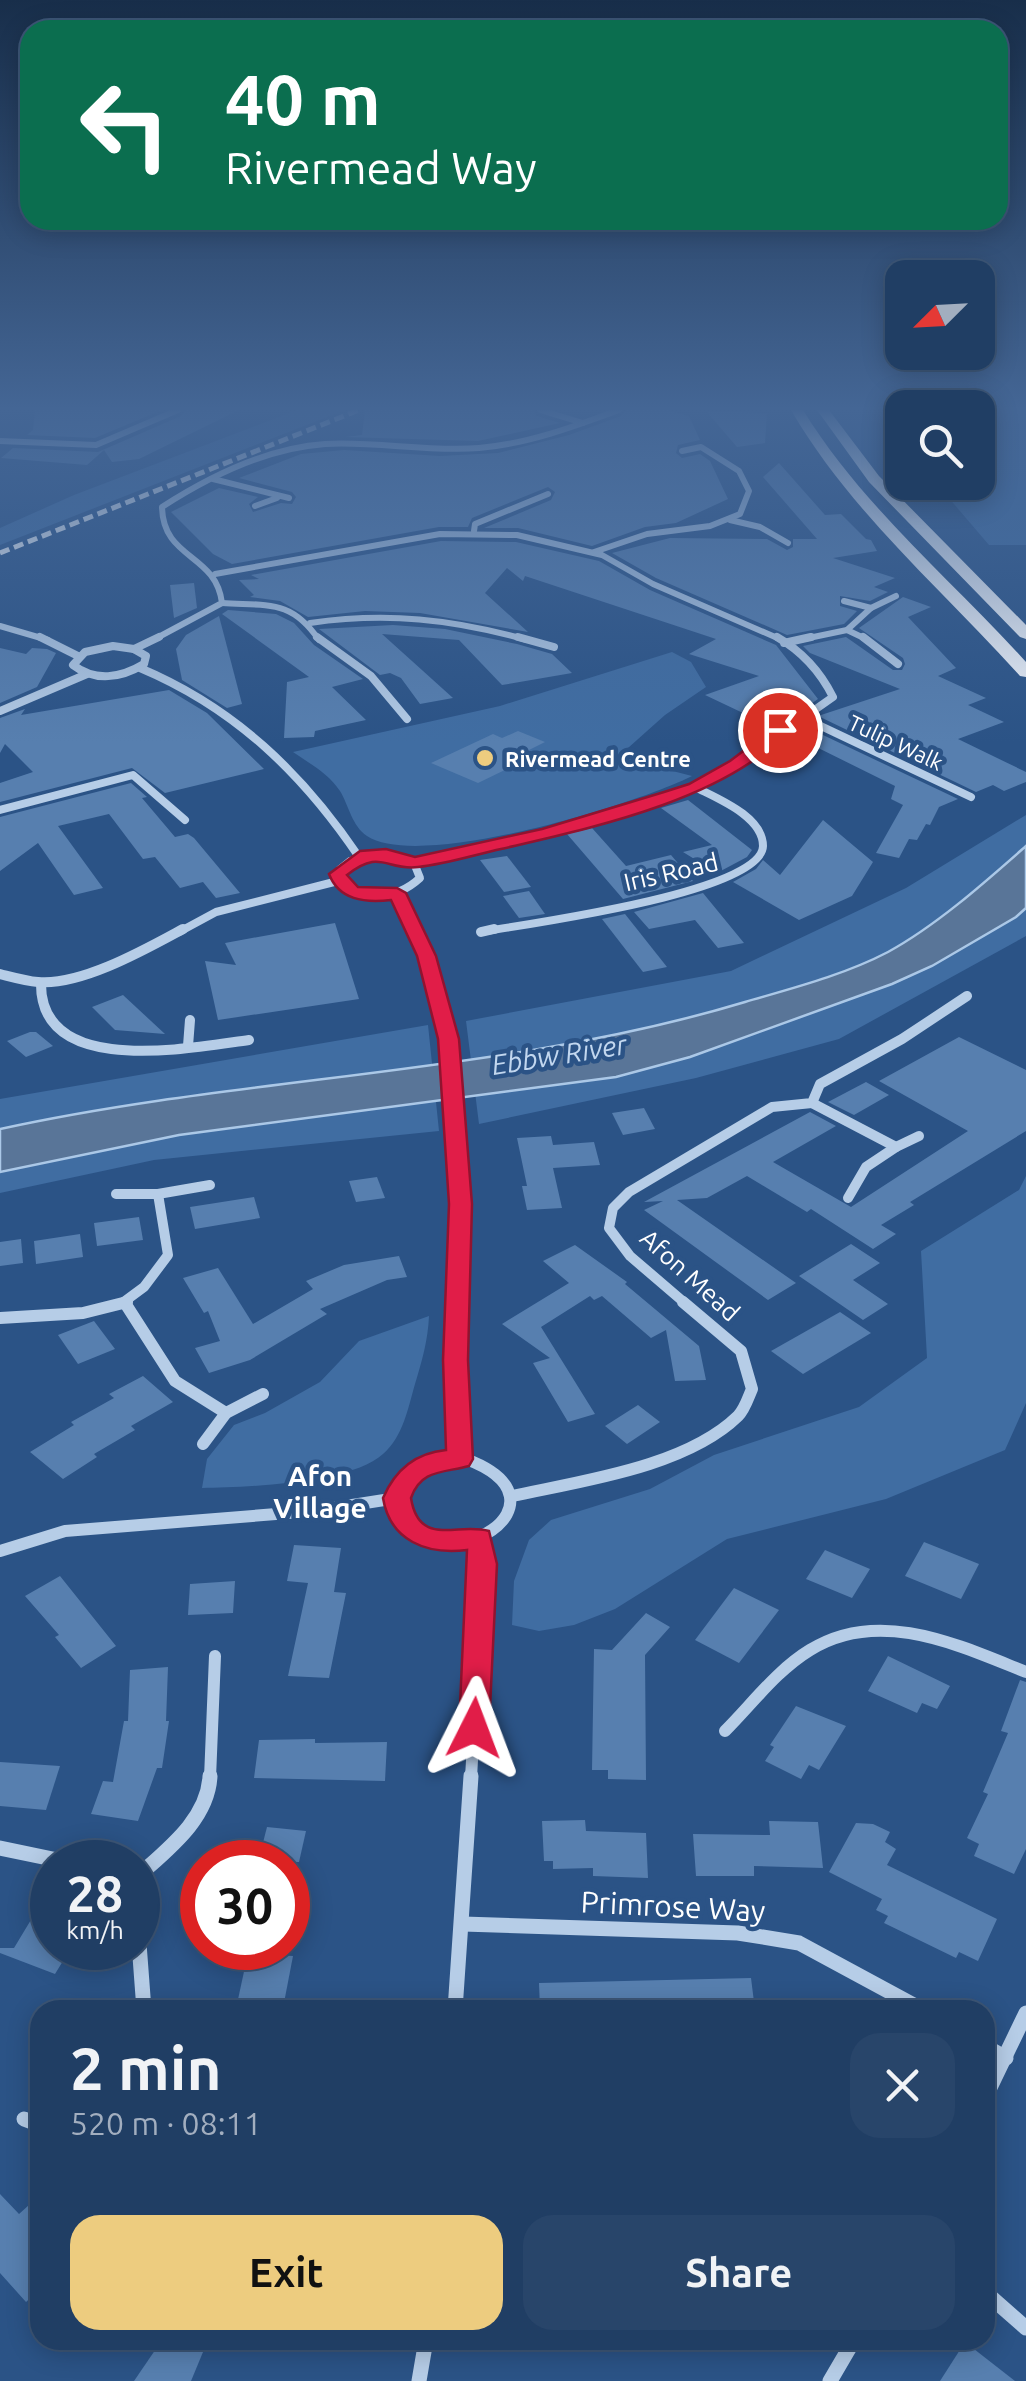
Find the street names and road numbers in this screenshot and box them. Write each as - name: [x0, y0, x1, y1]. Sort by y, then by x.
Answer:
- street label: Tulip Walk: [845, 709, 947, 775]
- street label: Iris Road: [621, 848, 721, 896]
- street label: Afon Mead: [635, 1223, 745, 1327]
- street label: Primrose Way: [580, 1884, 766, 1928]

